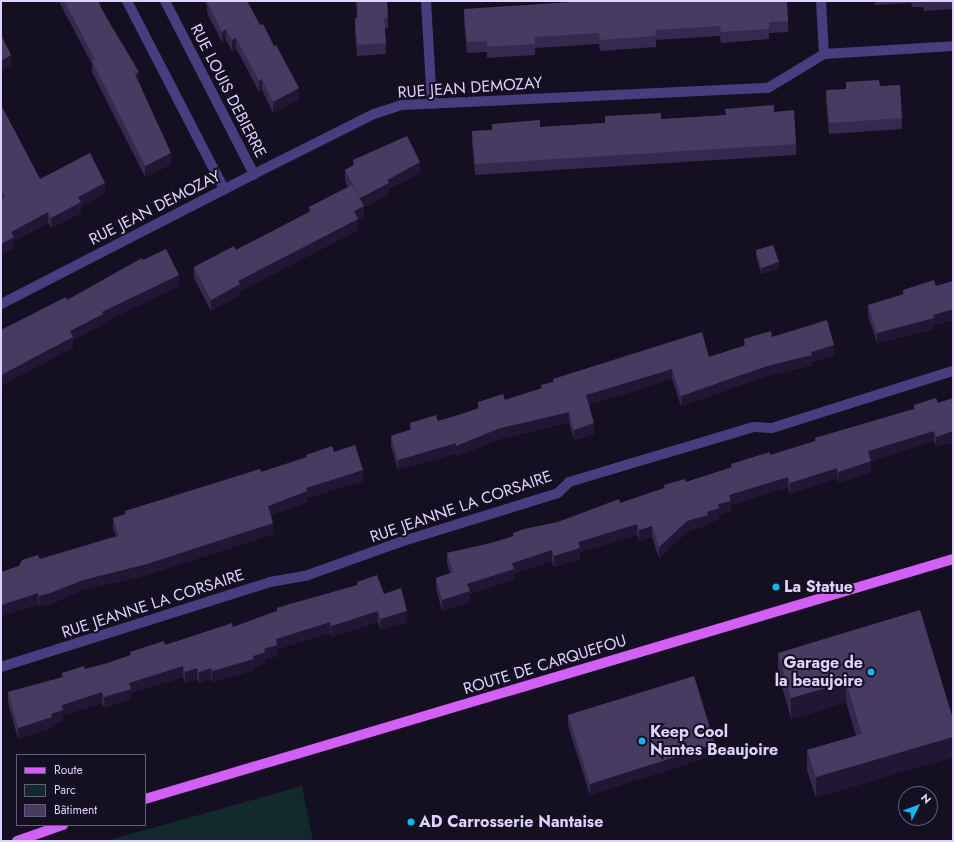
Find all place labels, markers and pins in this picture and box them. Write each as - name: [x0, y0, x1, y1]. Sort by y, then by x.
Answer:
- place label: La Statue: [784, 577, 853, 597]
- marker: La Statue: [771, 582, 781, 592]
- place label: Garage de la beaujoire: [775, 653, 863, 691]
- marker: Garage de la beaujoire: [866, 667, 876, 677]
- place label: Keep Cool Nantes Beaujoire: [650, 722, 778, 760]
- marker: Keep Cool Nantes Beaujoire: [637, 736, 647, 746]
- place label: AD Carrosserie Nantaise: [419, 812, 603, 832]
- marker: AD Carrosserie Nantaise: [406, 817, 416, 827]

